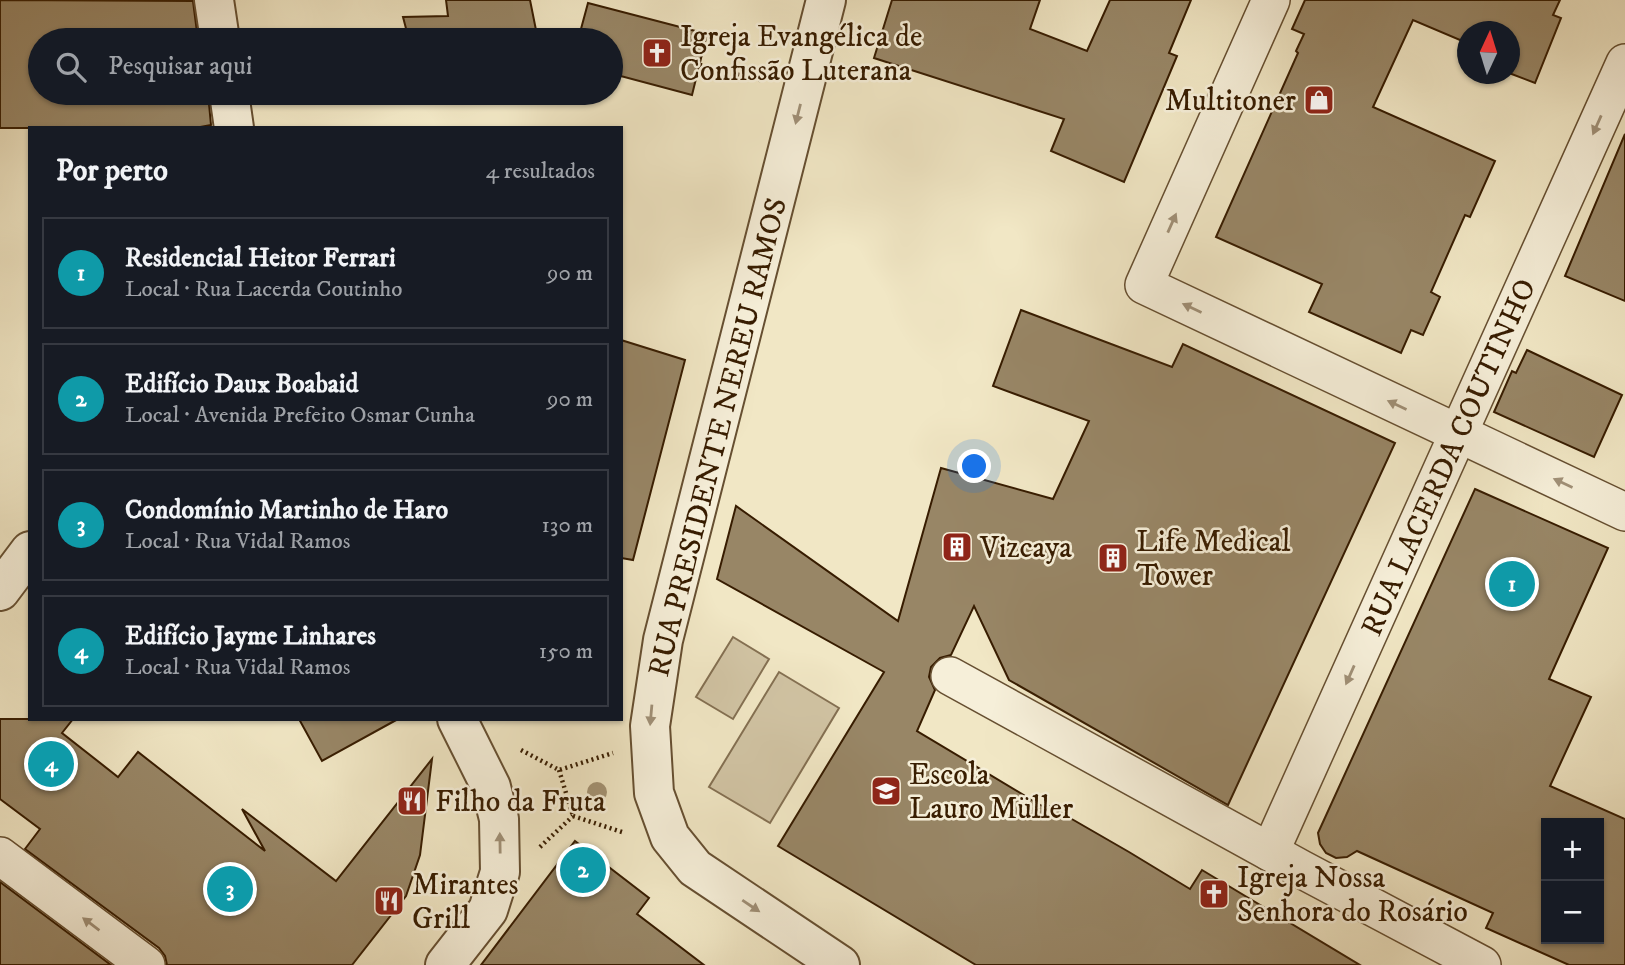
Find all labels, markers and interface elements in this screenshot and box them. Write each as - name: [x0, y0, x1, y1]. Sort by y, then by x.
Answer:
- place label: Igreja Evangélica de Confissão Luterana: [680, 19, 923, 90]
- north arrow: [1457, 21, 1520, 84]
- search box: [28, 28, 623, 105]
- church icon: Igreja Evangélica de Confissão Luterana: [640, 36, 674, 70]
- icon: search: [52, 48, 90, 86]
- text: Pesquisar aqui: [108, 50, 252, 83]
- place label: Multitoner: [1165, 83, 1296, 120]
- shop icon: Multitoner: [1302, 83, 1336, 117]
- one-way arrow: [792, 103, 803, 125]
- one-way arrow: [1591, 115, 1603, 135]
- text: Por perto: [56, 153, 168, 190]
- text: 4 resultados: [486, 157, 595, 186]
- street label: RUA PRESIDENTE NEREU RAMOS: [641, 194, 796, 681]
- one-way arrow: [1166, 213, 1178, 233]
- text: Residencial Heitor Ferrari: [125, 242, 396, 275]
- text: 1: [77, 259, 85, 288]
- text: 90 m: [547, 259, 593, 288]
- street label: RUA LACERDA COUTINHO: [1354, 273, 1545, 642]
- text: Local · Rua Lacerda Coutinho: [125, 275, 402, 304]
- one-way arrow: [1182, 302, 1202, 313]
- text: Edifício Daux Boabaid: [125, 368, 359, 401]
- text: 2: [75, 385, 87, 414]
- text: 90 m: [547, 385, 593, 414]
- one-way arrow: [1387, 399, 1407, 410]
- text: Local · Avenida Prefeito Osmar Cunha: [125, 401, 475, 430]
- your location: [957, 449, 991, 483]
- one-way arrow: [1553, 477, 1573, 489]
- text: Condomínio Martinho de Haro: [125, 494, 448, 527]
- text: 3: [77, 511, 85, 540]
- text: 130 m: [541, 511, 593, 540]
- place label: Life Medical Tower: [1136, 524, 1290, 595]
- text: Local · Rua Vidal Ramos: [125, 527, 350, 556]
- building icon: Vizcaya: [940, 530, 974, 564]
- place label: Vizcaya: [979, 530, 1072, 567]
- building icon: Life Medical Tower: [1096, 541, 1130, 575]
- pin: 1: [1489, 558, 1535, 610]
- text: Edifício Jayme Linhares: [125, 620, 376, 653]
- text: 4: [74, 637, 88, 666]
- text: 150 m: [539, 637, 593, 666]
- text: Local · Rua Vidal Ramos: [125, 653, 350, 682]
- one-way arrow: [1345, 665, 1356, 685]
- one-way arrow: [645, 705, 656, 727]
- pin: 4: [28, 738, 74, 790]
- place label: Escola Lauro Müller: [909, 757, 1073, 828]
- school or university icon: Escola Lauro Müller: [869, 774, 903, 808]
- restaurant icon: Filho da Fruta: [395, 784, 429, 818]
- place label: Filho da Fruta: [435, 784, 606, 821]
- map controls: [1541, 818, 1604, 944]
- button: +: [1541, 818, 1604, 881]
- one-way arrow: [494, 832, 505, 854]
- pin: 2: [560, 844, 606, 896]
- place label: Igreja Nossa Senhora do Rosário: [1237, 860, 1468, 931]
- pin: 3: [207, 863, 253, 915]
- place label: Mirantes Grill: [412, 867, 519, 938]
- church icon: Igreja Nossa Senhora do Rosário: [1197, 877, 1231, 911]
- button: −: [1541, 881, 1604, 944]
- restaurant icon: Mirantes Grill: [372, 884, 406, 918]
- one-way arrow: [742, 899, 761, 912]
- one-way arrow: [82, 918, 100, 932]

